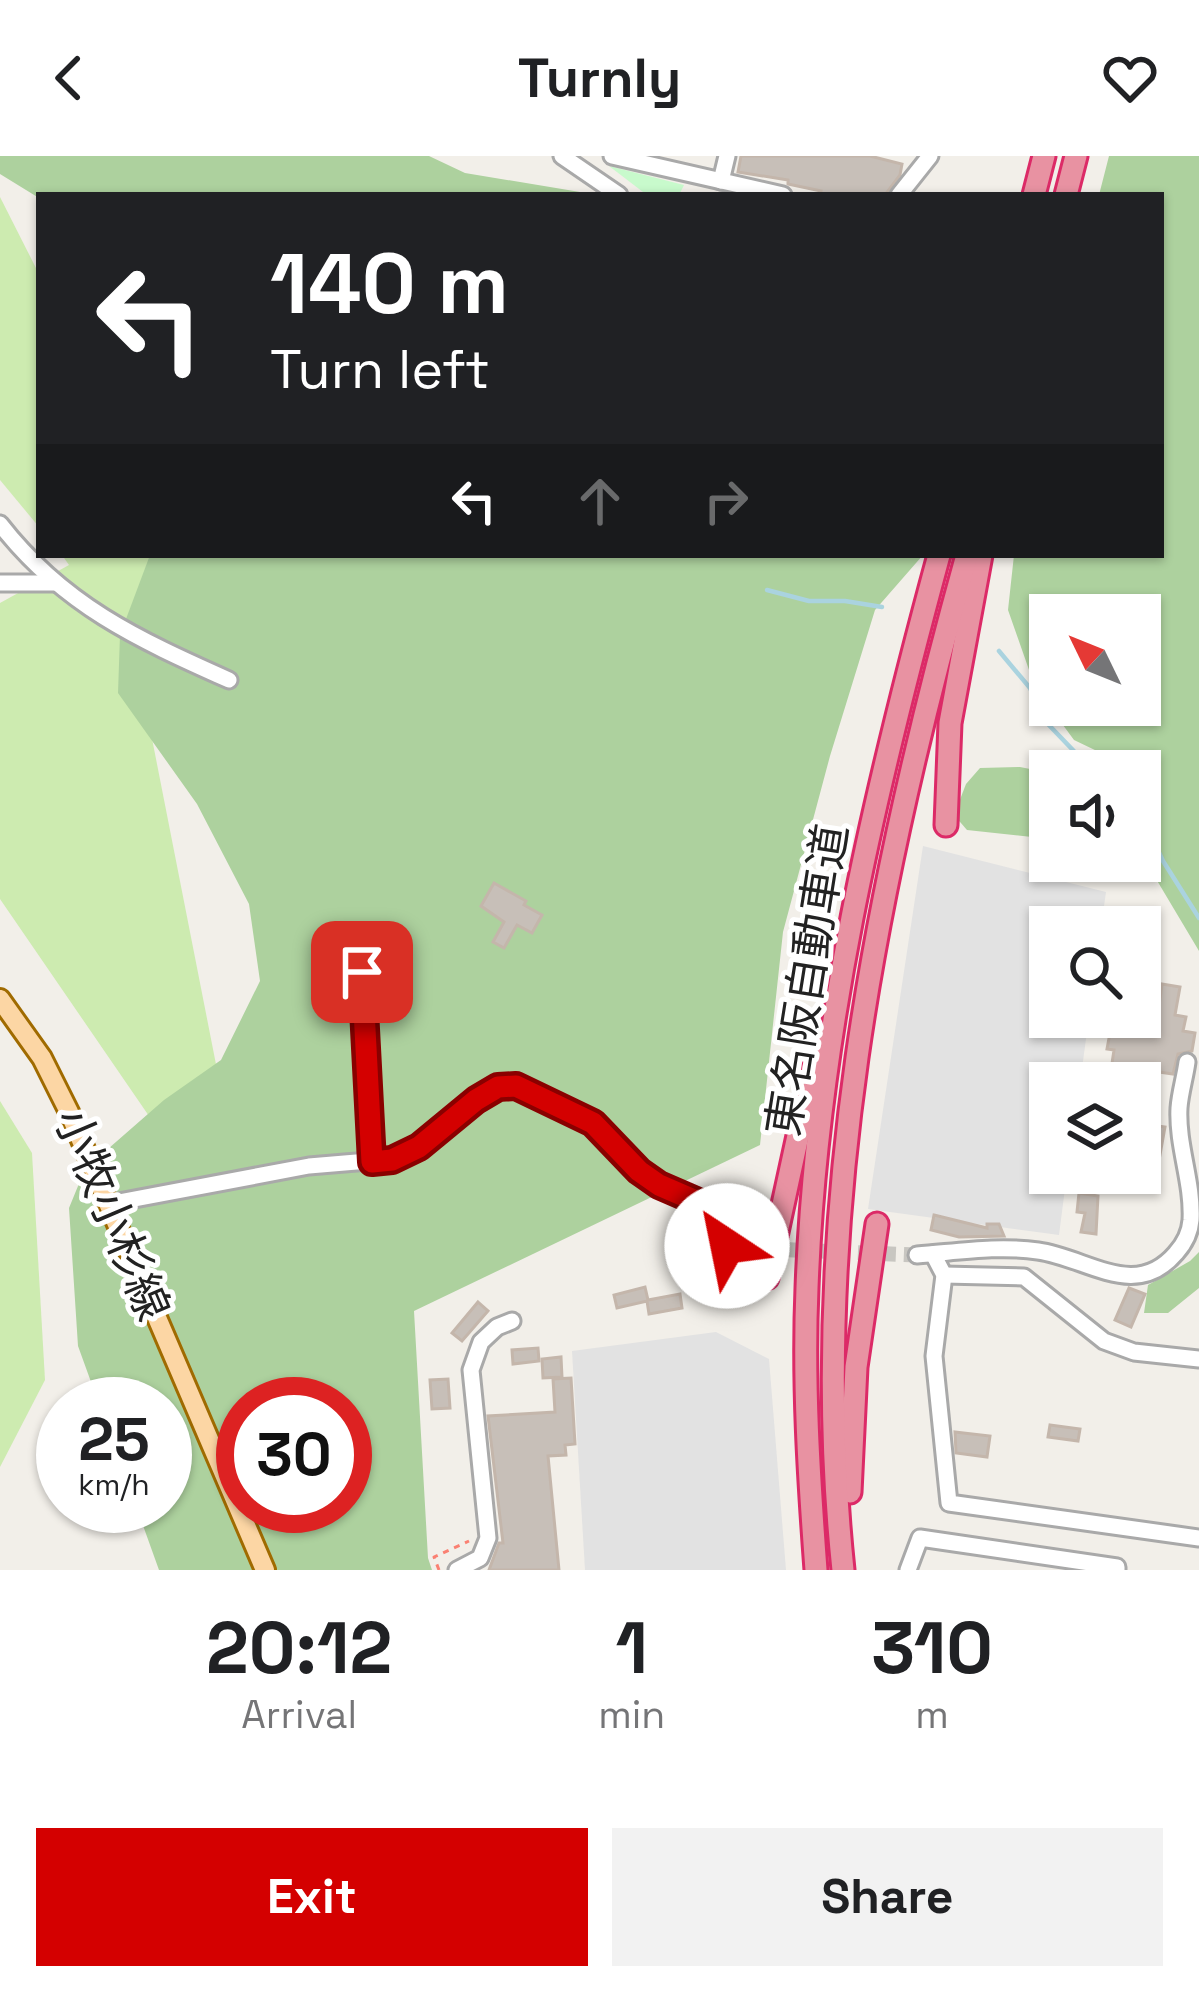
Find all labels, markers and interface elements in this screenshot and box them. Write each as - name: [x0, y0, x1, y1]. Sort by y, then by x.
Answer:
- text: Turnly: [518, 44, 681, 113]
- icon: back: [36, 45, 102, 111]
- icon: heart: [1097, 45, 1163, 111]
- text: 140 m: [270, 230, 509, 338]
- icon: left: [72, 240, 228, 396]
- text: Turn left: [270, 335, 490, 404]
- icon: left: [441, 468, 507, 534]
- icon: ahead: [567, 468, 633, 534]
- icon: right: [693, 468, 759, 534]
- north arrow: [1029, 594, 1161, 726]
- map controls: [1029, 594, 1161, 1194]
- button: sound: [1029, 750, 1161, 882]
- street label: 東名阪自動車道: [754, 820, 860, 1140]
- button: search: [1029, 906, 1161, 1038]
- pin: [311, 921, 413, 1023]
- icon: arrive: [329, 939, 395, 1005]
- button: layers: [1029, 1062, 1161, 1194]
- street label: 小牧小杉線: [42, 1099, 182, 1329]
- position arrow: [664, 1183, 790, 1309]
- speed limit sign: 30: [216, 1377, 372, 1533]
- text: 25: [78, 1401, 150, 1478]
- text: km/h: [78, 1465, 150, 1504]
- text: 20:12: [206, 1602, 392, 1694]
- text: 1: [615, 1602, 648, 1694]
- text: 310: [871, 1602, 993, 1694]
- text: Arrival: [241, 1690, 357, 1739]
- text: min: [598, 1690, 665, 1739]
- text: m: [915, 1690, 949, 1739]
- button: Exit: [36, 1828, 588, 1966]
- button: Share: [612, 1828, 1163, 1966]

